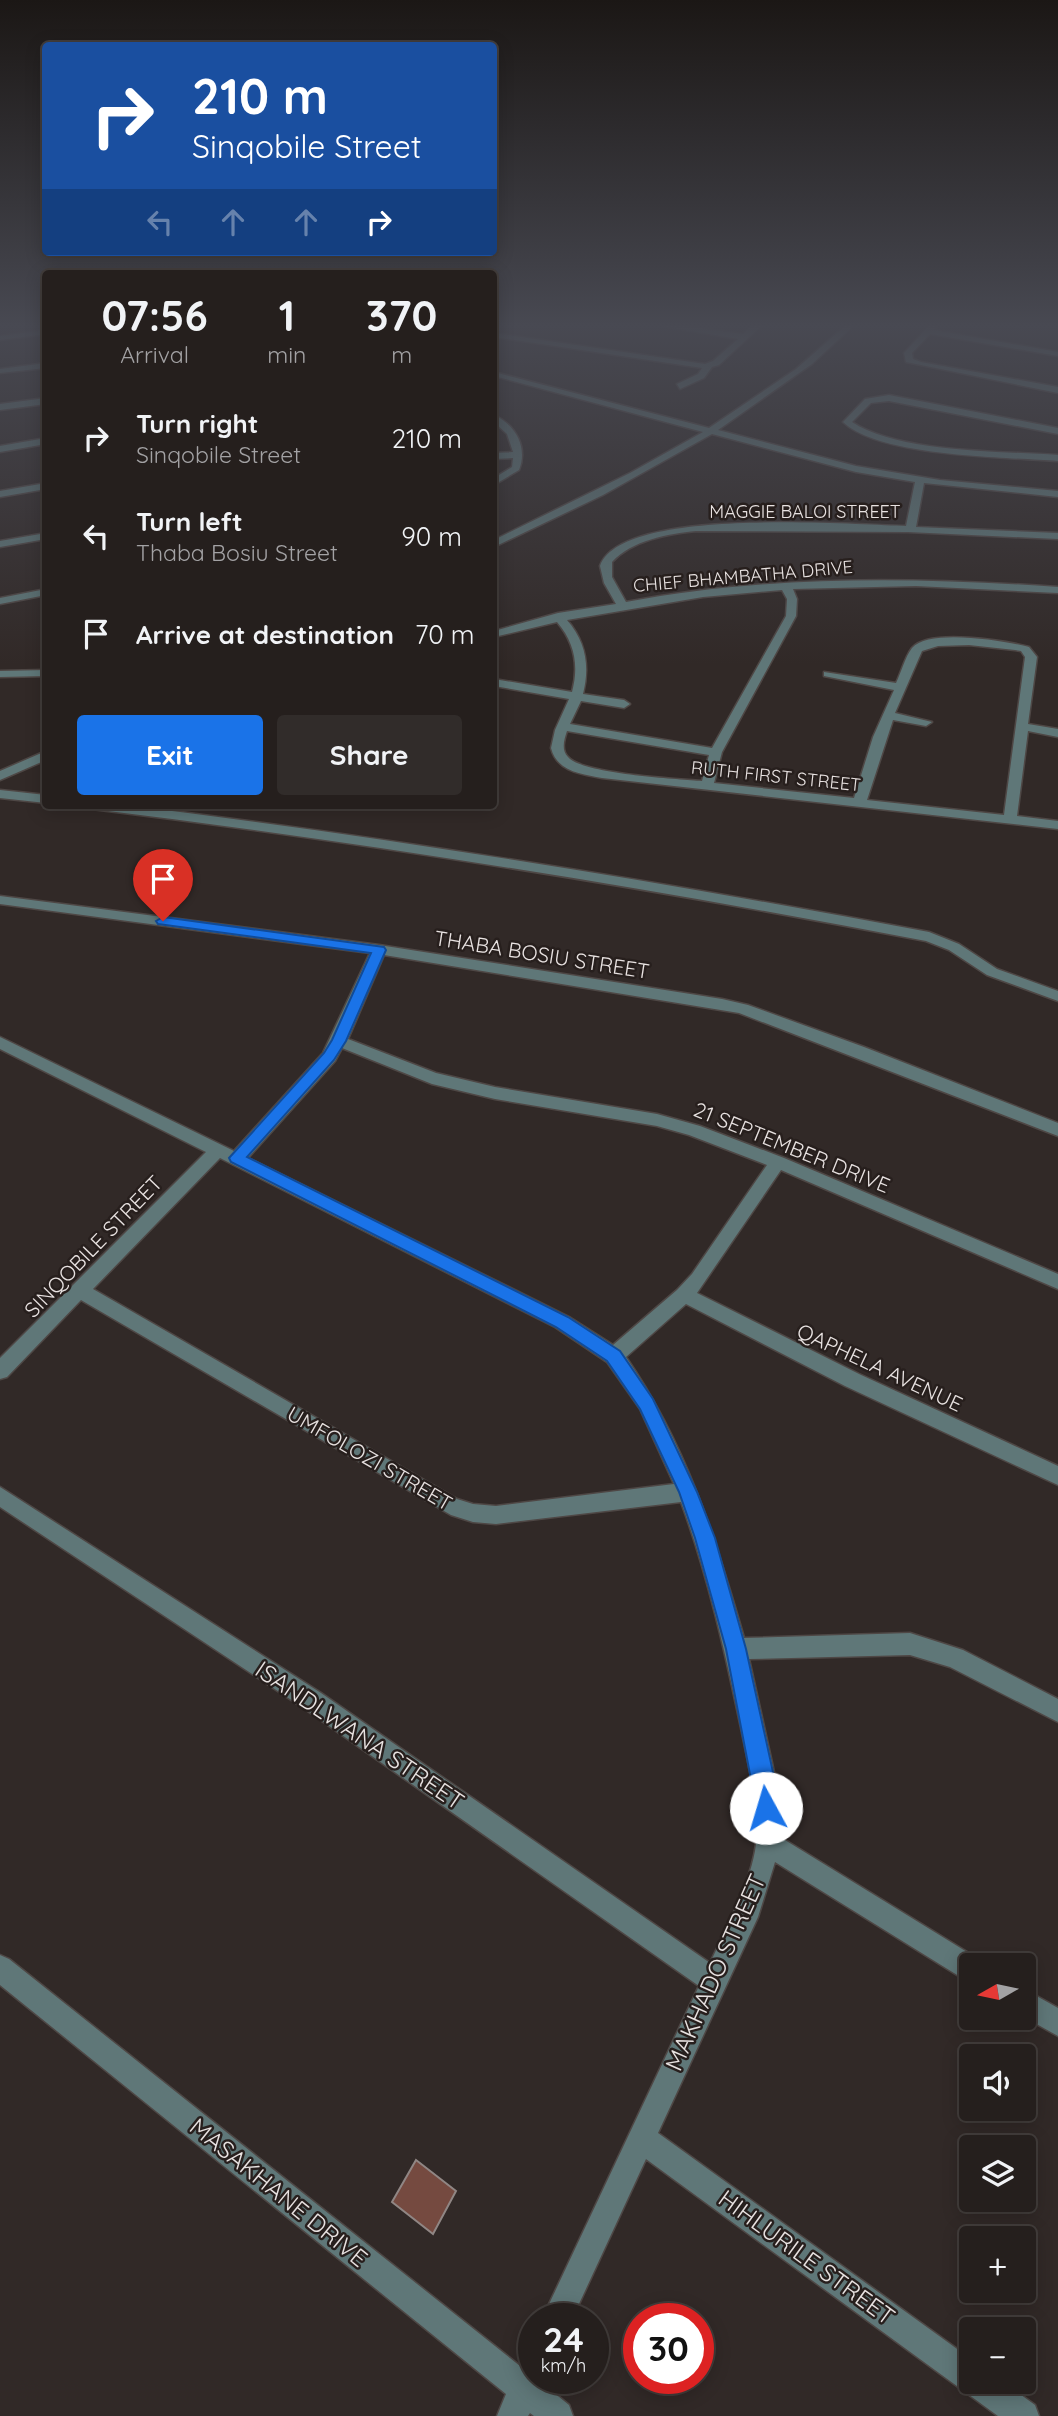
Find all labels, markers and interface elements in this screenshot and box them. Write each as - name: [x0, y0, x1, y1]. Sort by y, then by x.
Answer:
- text: 210 m: [192, 65, 328, 126]
- icon: right: [77, 70, 168, 161]
- text: Sinqobile Street: [192, 126, 422, 166]
- icon: left: [141, 203, 179, 241]
- icon: ahead: [214, 203, 252, 241]
- icon: ahead: [287, 203, 325, 241]
- icon: right: [360, 203, 398, 241]
- text: 07:56: [102, 289, 208, 342]
- text: 1: [279, 289, 295, 342]
- text: 370: [366, 289, 437, 342]
- text: Arrival: [120, 340, 189, 369]
- text: min: [267, 340, 306, 369]
- text: m: [391, 340, 412, 369]
- text: Turn right: [136, 407, 258, 440]
- icon: right: [77, 419, 115, 457]
- text: 210 m: [392, 422, 462, 455]
- text: Sinqobile Street: [136, 440, 301, 469]
- street label: MAGGIE BALOI STREET: [709, 500, 901, 523]
- text: Turn left: [136, 505, 243, 538]
- icon: left: [77, 517, 115, 555]
- text: 90 m: [401, 520, 462, 553]
- text: Thaba Bosiu Street: [136, 538, 338, 567]
- street label: CHIEF BHAMBATHA DRIVE: [632, 555, 854, 597]
- icon: arrive: [77, 615, 115, 653]
- text: Arrive at destination: [136, 618, 394, 651]
- text: 70 m: [415, 618, 475, 651]
- button: Exit: [77, 715, 263, 795]
- button: Share: [277, 715, 462, 795]
- street label: RUTH FIRST STREET: [690, 756, 862, 796]
- pin: [133, 849, 193, 921]
- icon: arrive: [144, 860, 182, 898]
- street label: THABA BOSIU STREET: [433, 924, 651, 984]
- street label: 21 SEPTEMBER DRIVE: [690, 1096, 894, 1198]
- street label: SINQOBILE STREET: [19, 1170, 167, 1322]
- street label: QAPHELA AVENUE: [793, 1317, 967, 1417]
- street label: UMFOLOZI STREET: [283, 1400, 457, 1516]
- street label: ISANDLWANA STREET: [250, 1654, 470, 1816]
- position arrow: [729, 1771, 803, 1845]
- street label: MAKHADO STREET: [658, 1869, 772, 2075]
- north arrow: [959, 1953, 1036, 2030]
- map controls: [959, 1953, 1036, 2394]
- button: sound: [959, 2044, 1036, 2121]
- street label: MASAKHANE DRIVE: [184, 2111, 374, 2273]
- button: layers: [959, 2135, 1036, 2212]
- street label: HIHLURILE STREET: [713, 2183, 901, 2331]
- button: +: [959, 2226, 1036, 2303]
- speed limit sign: 30: [623, 2303, 714, 2394]
- text: 24: [543, 2317, 584, 2361]
- button: −: [959, 2317, 1036, 2394]
- text: km/h: [541, 2354, 586, 2377]

